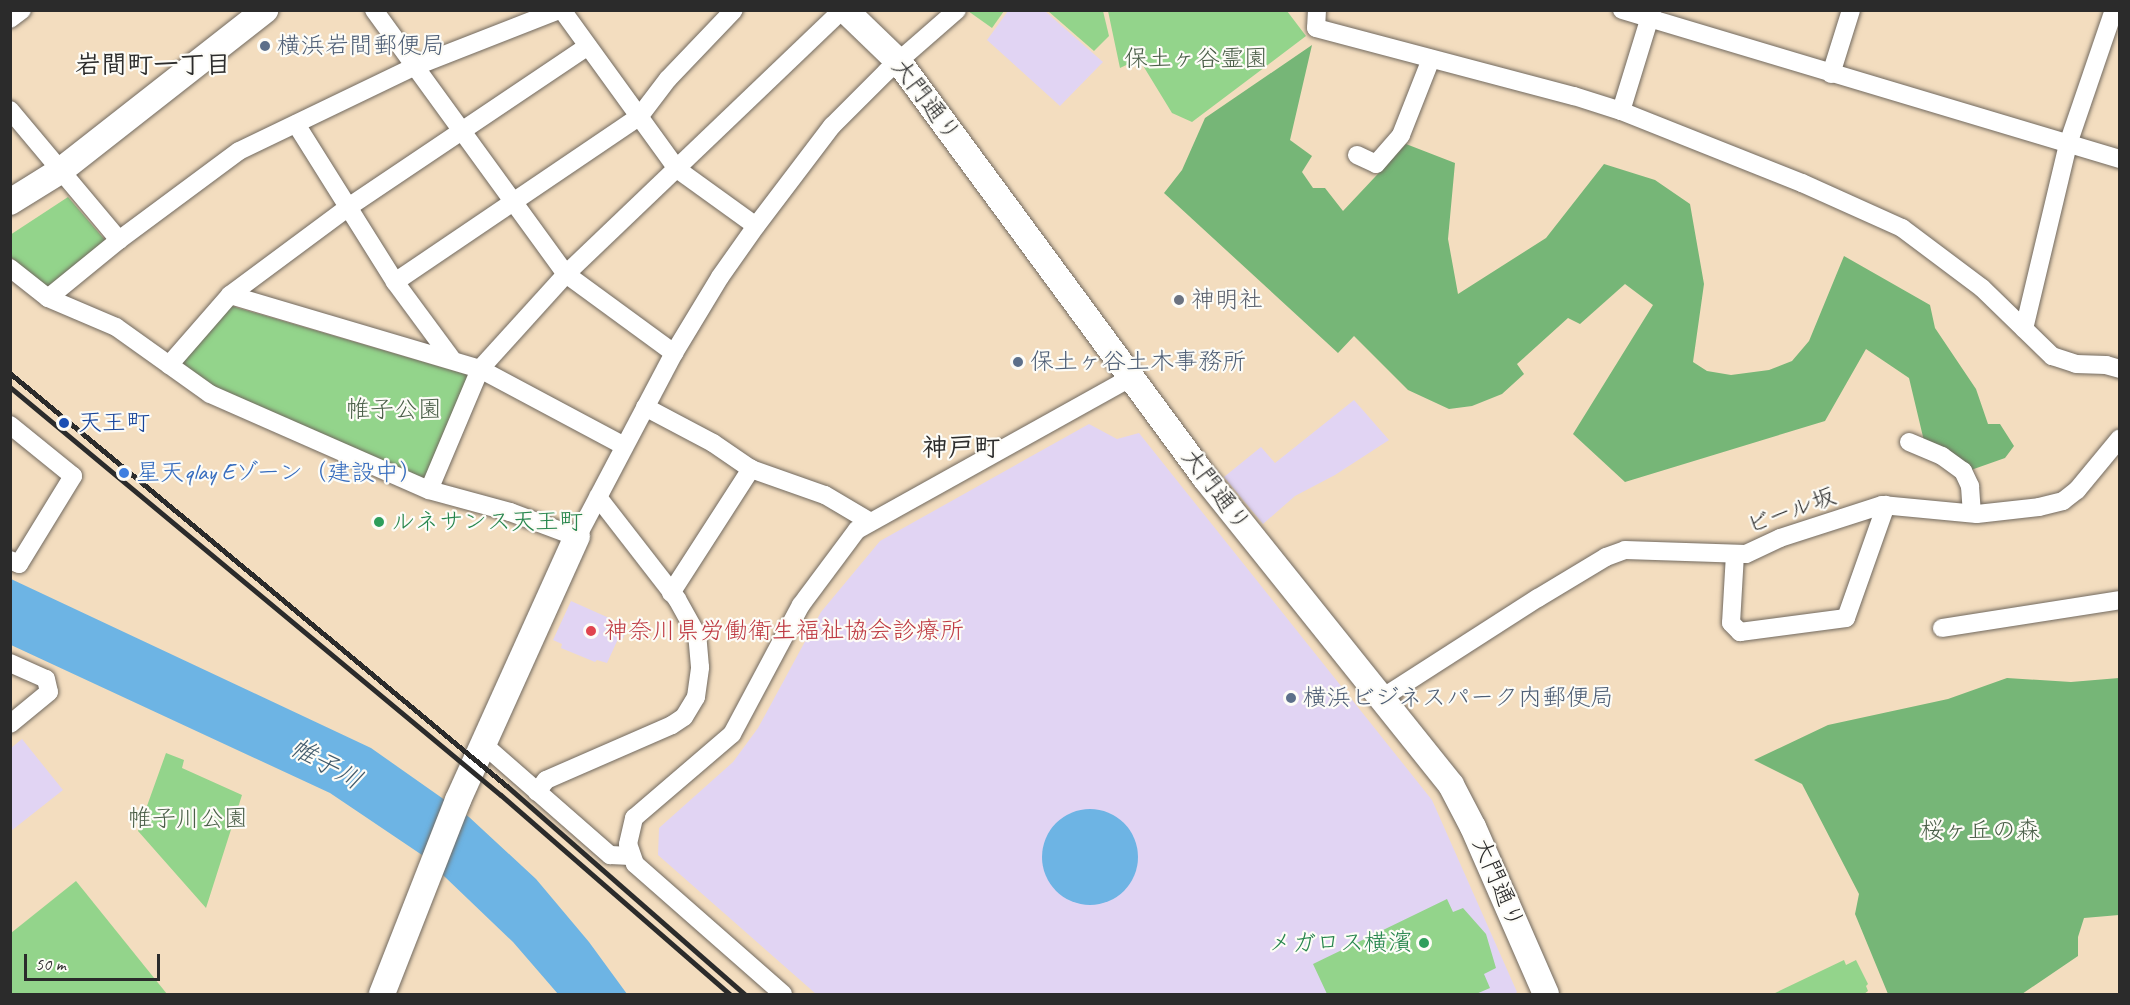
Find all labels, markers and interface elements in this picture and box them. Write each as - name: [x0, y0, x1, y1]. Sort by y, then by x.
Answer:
- place label: 横浜岩間郵便局: [277, 32, 445, 60]
- marker: 横浜岩間郵便局: [258, 39, 272, 53]
- park label: 保土ヶ谷霊園: [1124, 45, 1268, 73]
- district label: 岩間町一丁目: [75, 49, 231, 81]
- street label: 大門通り: [886, 53, 966, 147]
- place label: 神明社: [1191, 286, 1263, 314]
- marker: 神明社: [1172, 293, 1186, 307]
- place label: 保土ヶ谷土木事務所: [1030, 348, 1246, 376]
- marker: 保土ヶ谷土木事務所: [1011, 355, 1025, 369]
- park label: 帷子公園: [346, 396, 442, 424]
- place label: 天王町: [78, 409, 150, 437]
- marker: 天王町: [55, 414, 73, 432]
- district label: 神戸町: [922, 432, 1000, 464]
- street label: 大門通り: [1176, 443, 1256, 537]
- place label: 星天qlay Eゾーン（建設中）: [136, 459, 424, 487]
- marker: 星天qlay Eゾーン（建設中）: [117, 466, 131, 480]
- street label: ビール坂: [1742, 481, 1840, 541]
- place label: ルネサンス天王町: [391, 508, 583, 536]
- marker: ルネサンス天王町: [372, 515, 386, 529]
- place label: 神奈川県労働衛生福祉協会診療所: [604, 617, 964, 645]
- marker: 神奈川県労働衛生福祉協会診療所: [582, 622, 600, 640]
- place label: 横浜ビジネスパーク内郵便局: [1303, 684, 1615, 712]
- marker: 横浜ビジネスパーク内郵便局: [1284, 691, 1298, 705]
- water label: 帷子川: [284, 731, 368, 797]
- park label: 帷子川公園: [128, 805, 248, 833]
- park label: 桜ヶ丘の森: [1920, 817, 2040, 845]
- street label: 大門通り: [1466, 833, 1530, 933]
- place label: メガロス横濱: [1268, 929, 1412, 957]
- marker: メガロス横濱: [1417, 936, 1431, 950]
- scale bar: [27, 942, 164, 980]
- text: 50 m: [35, 953, 66, 975]

